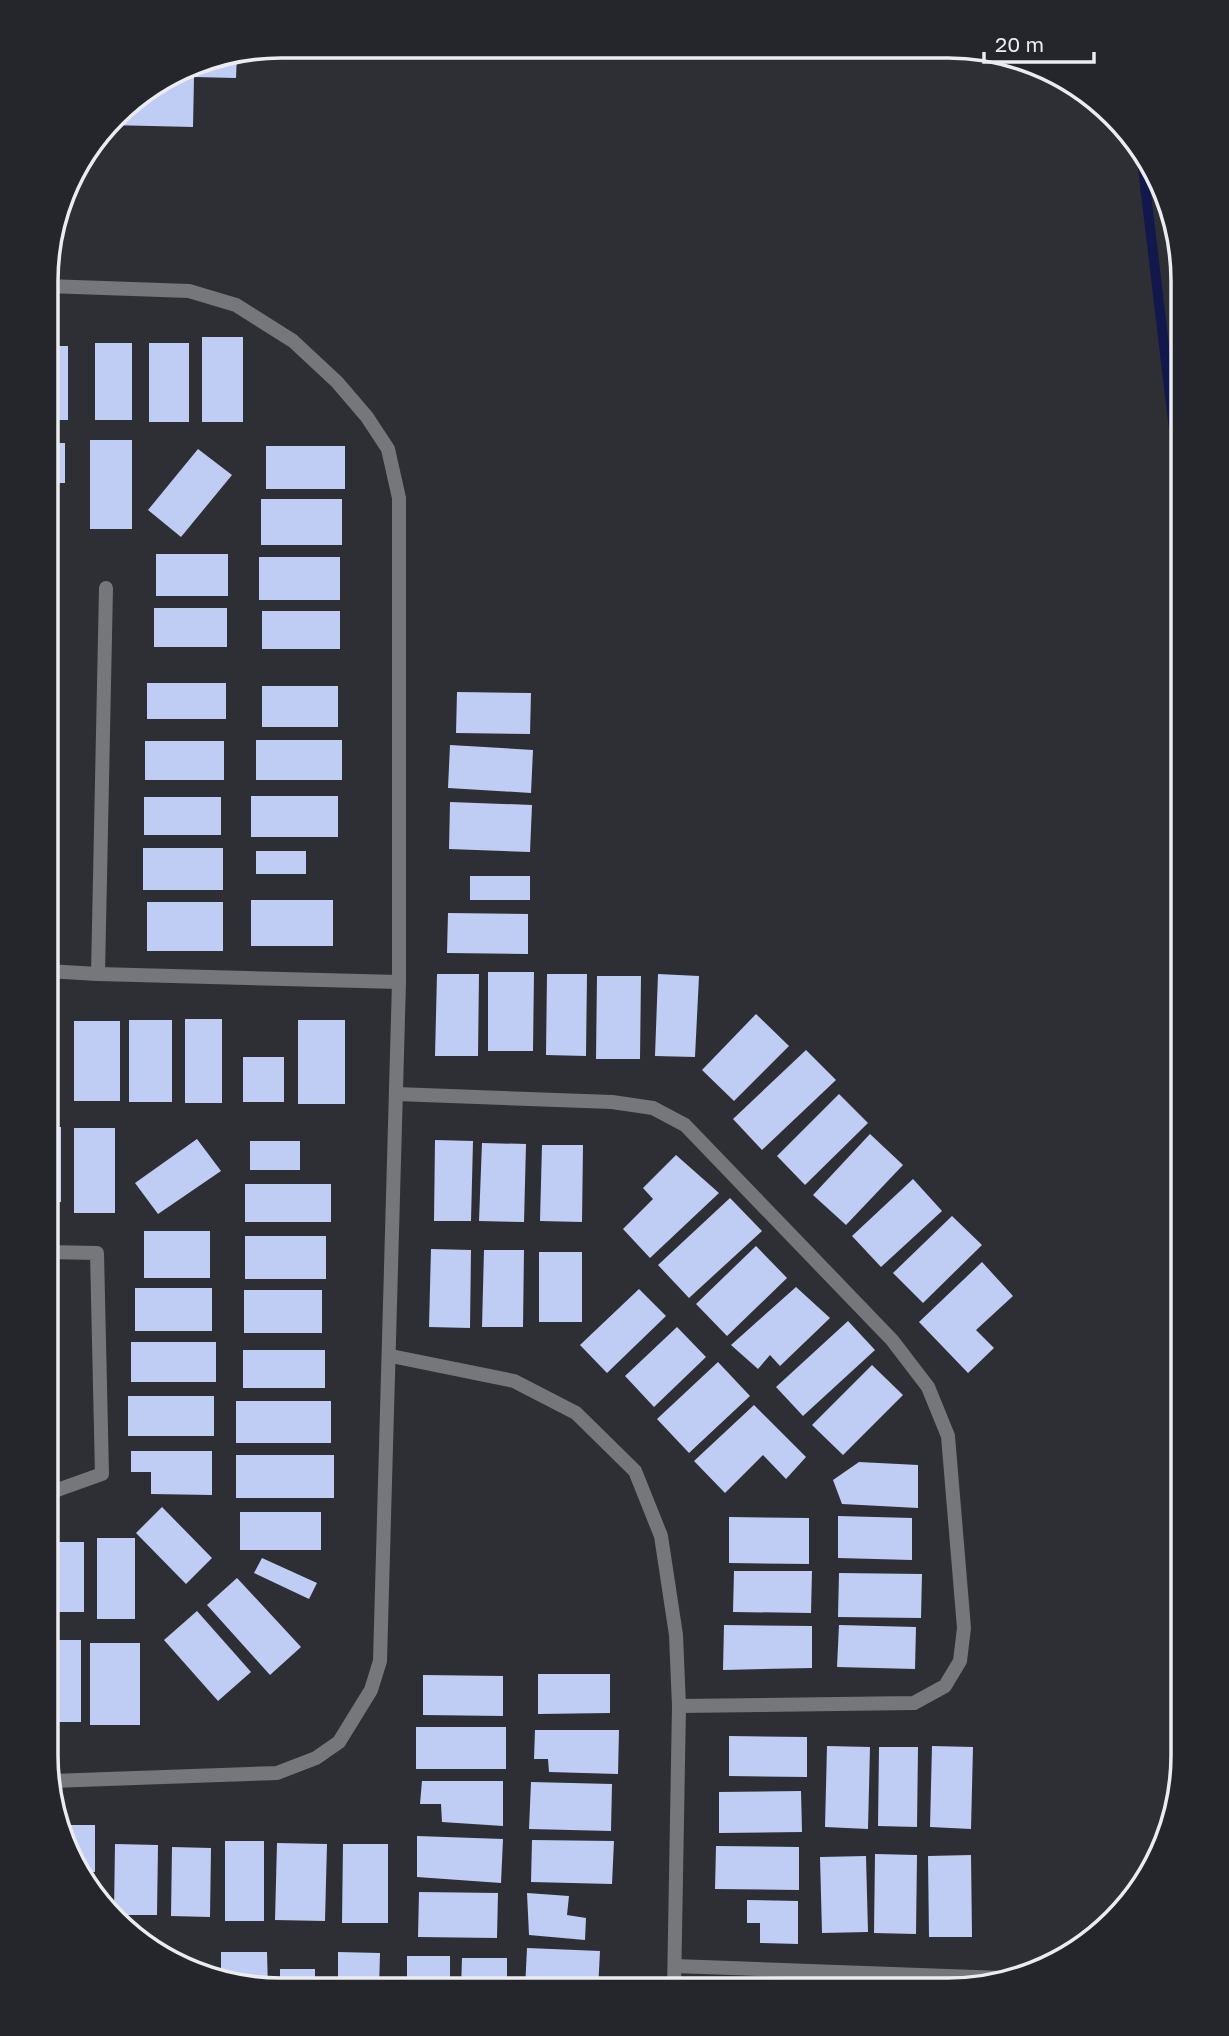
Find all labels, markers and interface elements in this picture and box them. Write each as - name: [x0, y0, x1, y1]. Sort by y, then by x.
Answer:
- scale bar: [984, 21, 1094, 65]
- text: 20 m: [995, 31, 1044, 57]

